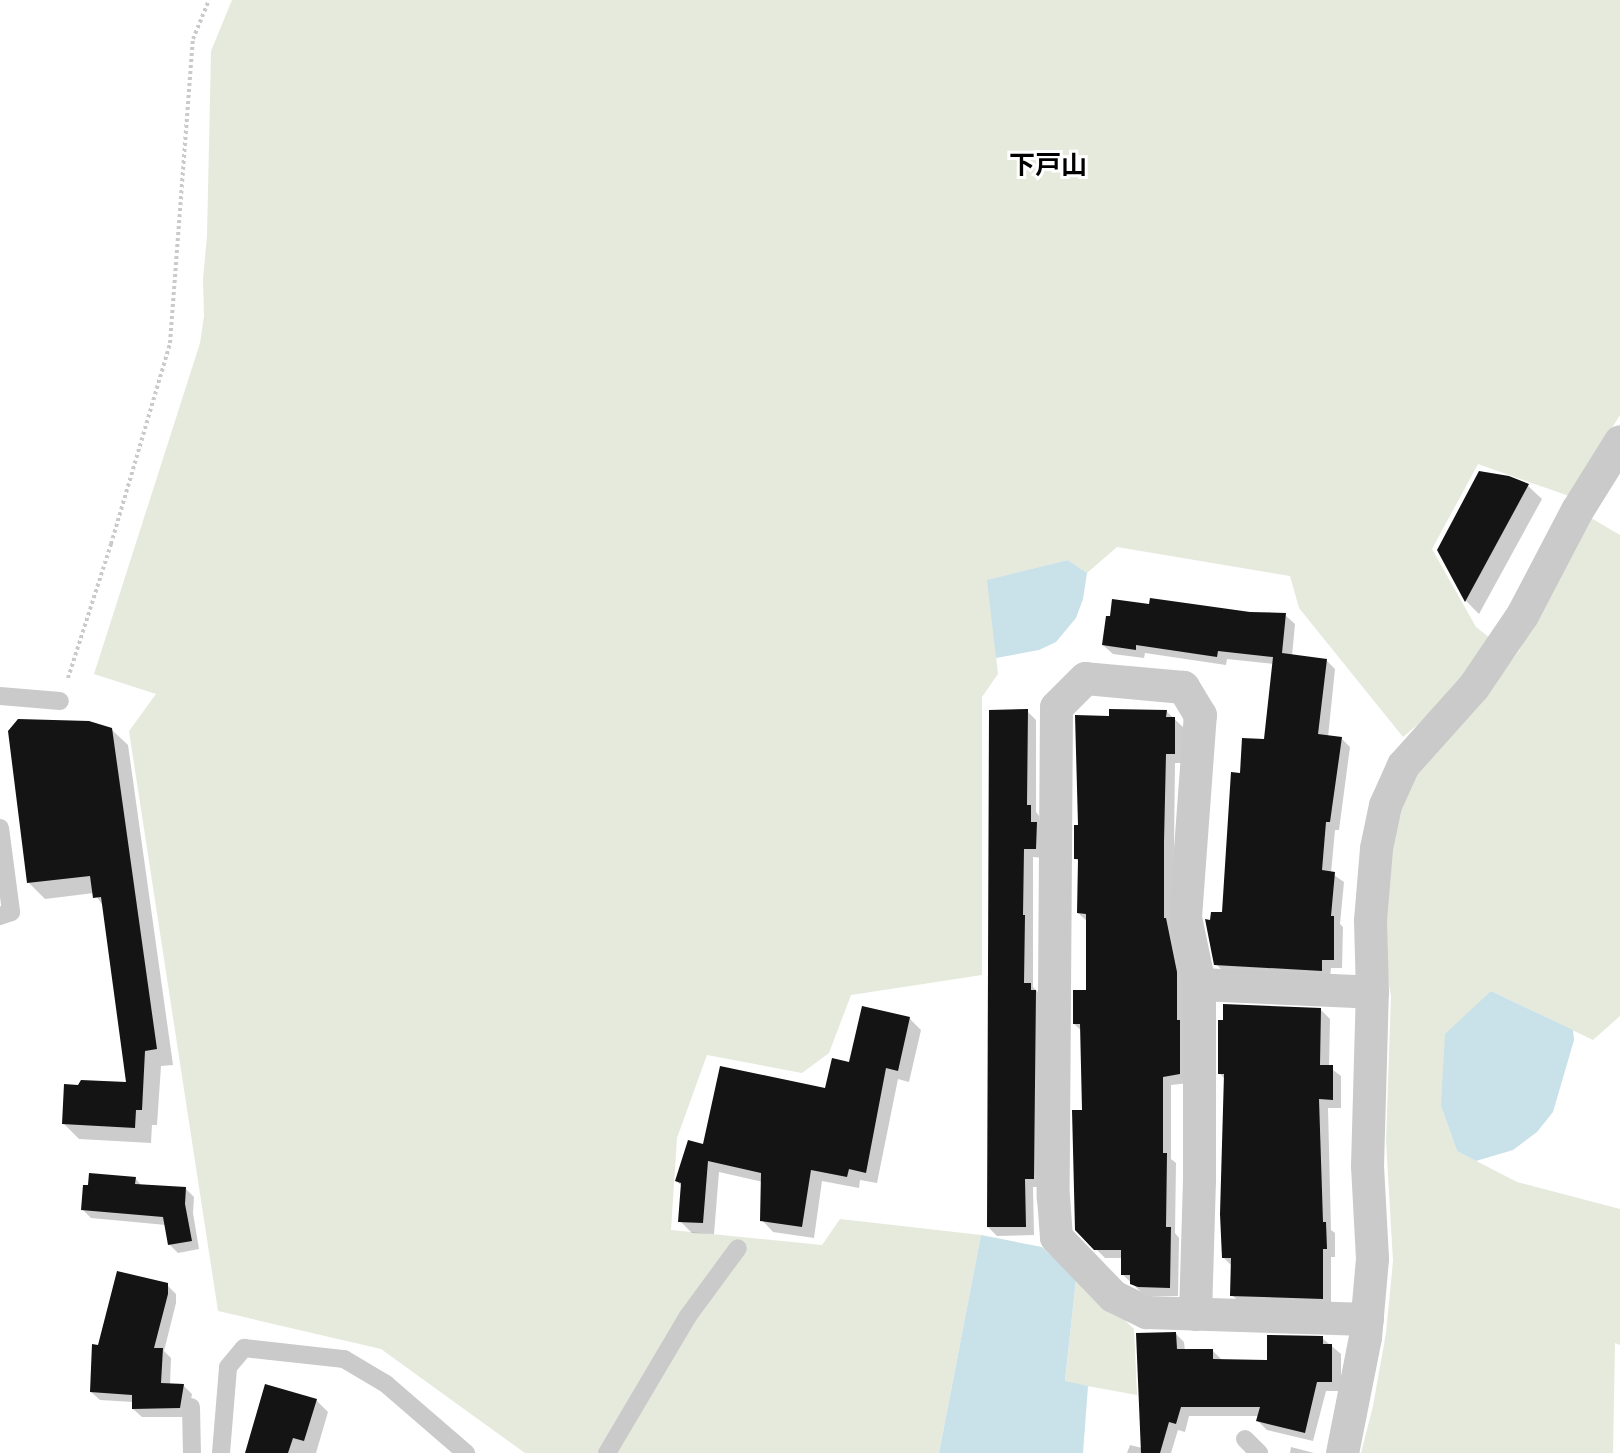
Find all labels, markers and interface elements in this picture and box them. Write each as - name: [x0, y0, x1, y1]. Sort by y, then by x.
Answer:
- district label: 下戸山: [1009, 151, 1087, 183]

